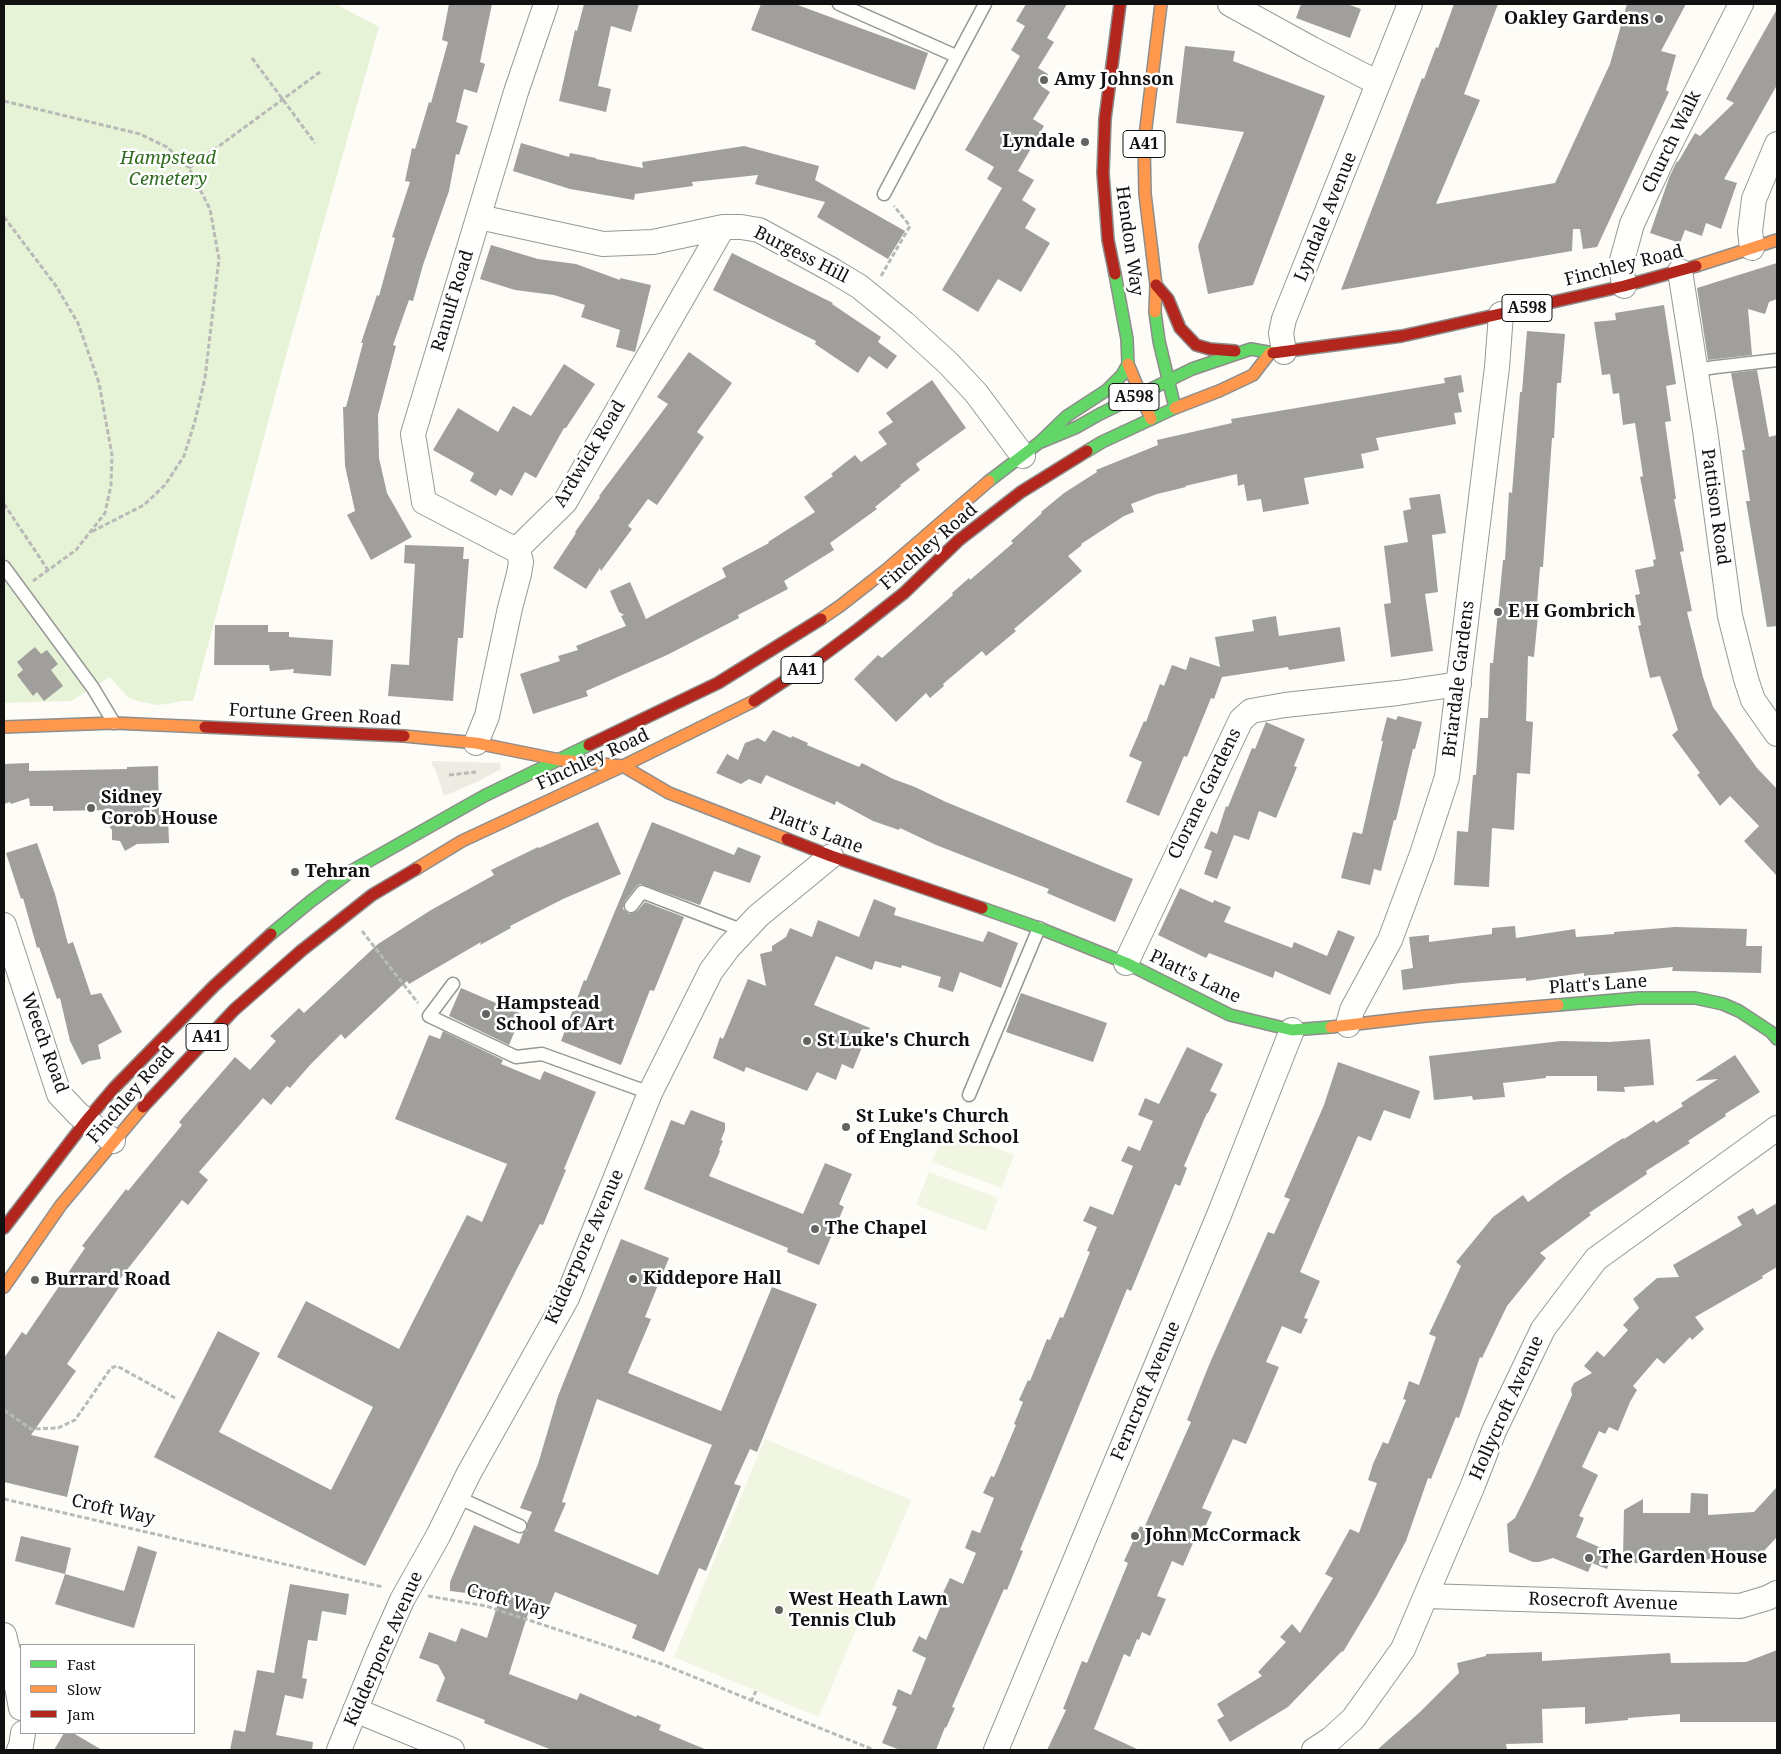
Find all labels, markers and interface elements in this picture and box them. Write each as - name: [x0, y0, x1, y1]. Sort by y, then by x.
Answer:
- place label: Oakley Gardens: [1504, 8, 1649, 30]
- marker: Oakley Gardens: [1653, 13, 1665, 25]
- place label: Amy Johnson: [1054, 69, 1174, 91]
- marker: Amy Johnson: [1038, 74, 1050, 86]
- street label: Church Walk: [1638, 87, 1706, 197]
- road number: A41: [1123, 130, 1165, 158]
- place label: Lyndale: [1002, 131, 1075, 153]
- marker: Lyndale: [1079, 136, 1091, 148]
- park label: Hampstead Cemetery: [120, 148, 216, 190]
- street label: Lyndale Avenue: [1290, 149, 1362, 285]
- street label: Hendon Way: [1111, 185, 1147, 297]
- street label: Burgess Hill: [750, 222, 852, 288]
- street label: Finchley Road: [1562, 241, 1686, 291]
- street label: Ranulf Road: [427, 248, 479, 354]
- road number: A598: [1502, 294, 1552, 322]
- road number: A598: [1109, 384, 1159, 411]
- street label: Ardwick Road: [550, 397, 630, 511]
- street label: Pattison Road: [1696, 447, 1734, 567]
- street label: Finchley Road: [876, 499, 982, 595]
- street label: Briardale Gardens: [1439, 599, 1479, 759]
- place label: E H Gombrich: [1508, 601, 1635, 623]
- marker: E H Gombrich: [1492, 606, 1504, 618]
- road number: A41: [781, 656, 823, 684]
- street label: Fortune Green Road: [228, 700, 402, 730]
- street label: Finchley Road: [533, 724, 653, 796]
- street label: Clorane Gardens: [1164, 725, 1246, 863]
- place label: Sidney Corob House: [101, 787, 218, 830]
- marker: Sidney Corob House: [85, 802, 97, 814]
- street label: Platt's Lane: [766, 803, 866, 859]
- place label: Tehran: [305, 861, 370, 883]
- marker: Tehran: [289, 866, 301, 878]
- street label: Platt's Lane: [1146, 946, 1244, 1008]
- street label: Platt's Lane: [1548, 971, 1648, 999]
- street label: Weech Road: [16, 990, 72, 1096]
- place label: Hampstead School of Art: [496, 993, 614, 1036]
- marker: Hampstead School of Art: [480, 1008, 492, 1020]
- road number: A41: [186, 1024, 228, 1050]
- place label: St Luke's Church: [817, 1030, 970, 1052]
- marker: St Luke's Church: [801, 1035, 813, 1047]
- street label: Finchley Road: [83, 1042, 179, 1148]
- place label: St Luke's Church of England School: [856, 1106, 1019, 1148]
- marker: St Luke's Church of England School: [840, 1121, 852, 1133]
- street label: Kidderpore Avenue: [541, 1166, 629, 1328]
- place label: The Chapel: [825, 1218, 927, 1240]
- marker: The Chapel: [809, 1223, 821, 1235]
- place label: Kiddepore Hall: [643, 1268, 781, 1290]
- place label: Burrard Road: [45, 1269, 170, 1291]
- marker: Kiddepore Hall: [627, 1273, 639, 1285]
- marker: Burrard Road: [29, 1274, 41, 1286]
- street label: Ferncroft Avenue: [1107, 1318, 1185, 1464]
- street label: Hollycroft Avenue: [1465, 1332, 1549, 1484]
- street label: Croft Way: [69, 1490, 157, 1530]
- place label: John McCormack: [1145, 1525, 1301, 1547]
- marker: John McCormack: [1129, 1530, 1141, 1542]
- place label: The Garden House: [1599, 1547, 1767, 1569]
- marker: The Garden House: [1583, 1552, 1595, 1564]
- street label: Kidderpore Avenue: [340, 1568, 428, 1730]
- street label: Croft Way: [464, 1580, 552, 1622]
- place label: West Heath Lawn Tennis Club: [789, 1589, 948, 1632]
- street label: Rosecroft Avenue: [1528, 1589, 1678, 1615]
- marker: West Heath Lawn Tennis Club: [773, 1604, 785, 1616]
- legend: [20, 1644, 195, 1734]
- text: Fast: [67, 1654, 96, 1674]
- text: Slow: [67, 1679, 101, 1699]
- text: Jam: [67, 1704, 95, 1724]

